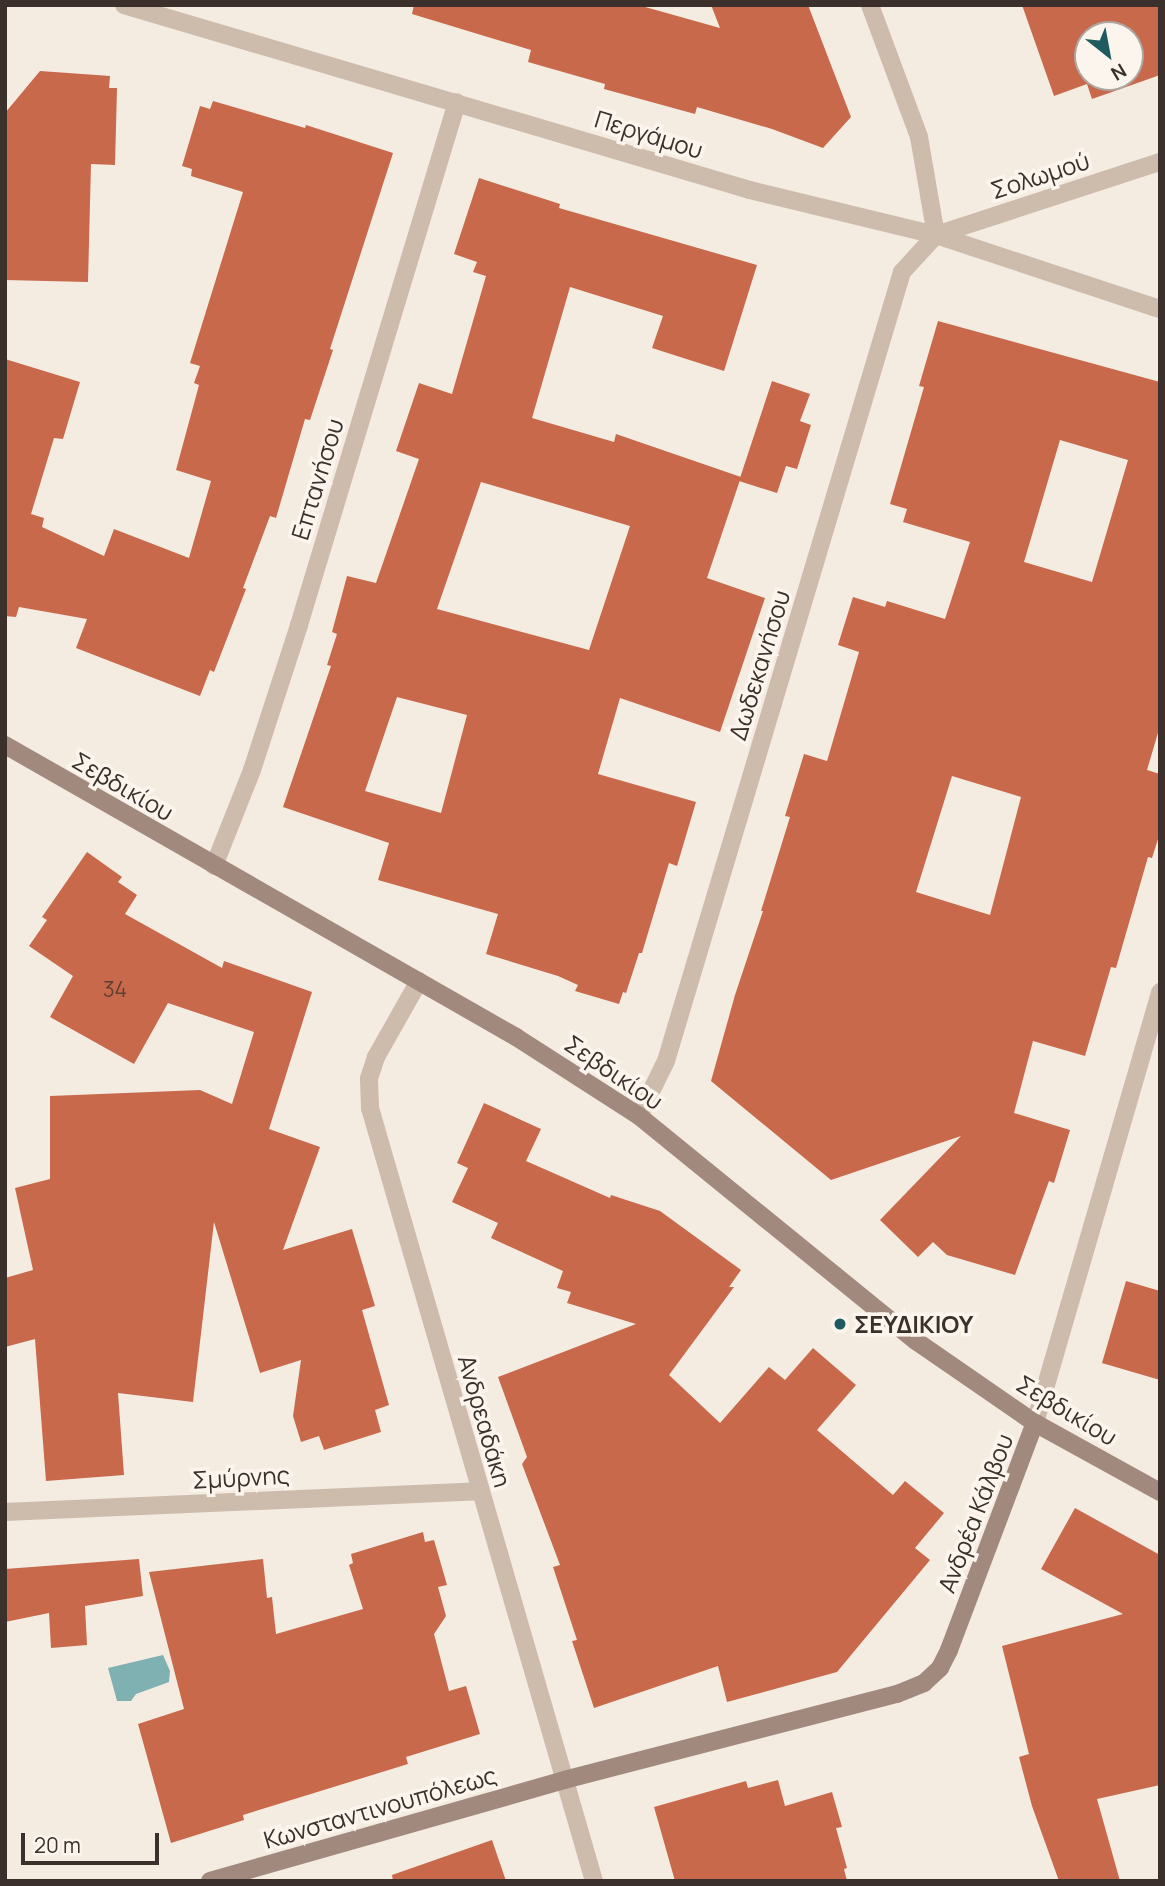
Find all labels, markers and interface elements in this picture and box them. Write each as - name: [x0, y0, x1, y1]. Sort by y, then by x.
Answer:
- north arrow: [1074, 21, 1144, 91]
- text: N: [1106, 58, 1131, 87]
- street label: Περγάμου: [591, 104, 707, 164]
- street label: Σολωμού: [987, 146, 1093, 204]
- street label: Επτανήσου: [285, 415, 349, 543]
- street label: Δωδεκανήσου: [722, 586, 796, 744]
- street label: Σεβδικίου: [67, 746, 179, 826]
- house number: 34: [103, 976, 127, 1002]
- street label: Σεβδικίου: [560, 1029, 668, 1115]
- place label: ΣΕΥΔΙΚΙΟΥ: [854, 1310, 973, 1338]
- marker: ΣΕΥΔΙΚΙΟΥ: [832, 1316, 848, 1332]
- street label: Ανδρεαδάκη: [452, 1352, 518, 1490]
- street label: Σεβδικίου: [1012, 1369, 1122, 1451]
- street label: Ανδρέα Κάλβου: [931, 1429, 1019, 1597]
- street label: Σμύρνης: [192, 1460, 290, 1494]
- street label: Κωνσταντινουπόλεως: [260, 1760, 500, 1854]
- scale bar: [24, 1820, 163, 1864]
- text: 20 m: [34, 1831, 81, 1859]

